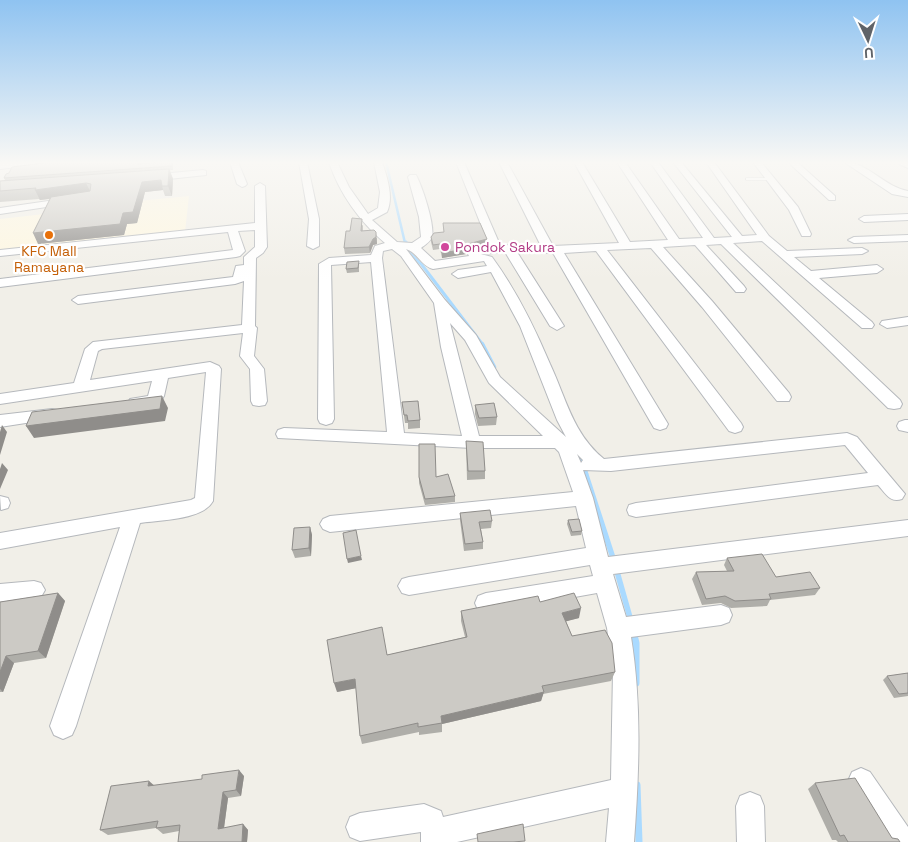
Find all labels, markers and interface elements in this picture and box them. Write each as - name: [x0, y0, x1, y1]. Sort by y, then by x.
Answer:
- north arrow: [843, 15, 893, 65]
- text: U: [864, 44, 874, 62]
- marker: KFC Mall Ramayana: [43, 229, 55, 241]
- place label: Pondok Sakura: [455, 238, 555, 256]
- marker: Pondok Sakura: [439, 241, 451, 253]
- place label: KFC Mall Ramayana: [14, 242, 84, 276]

